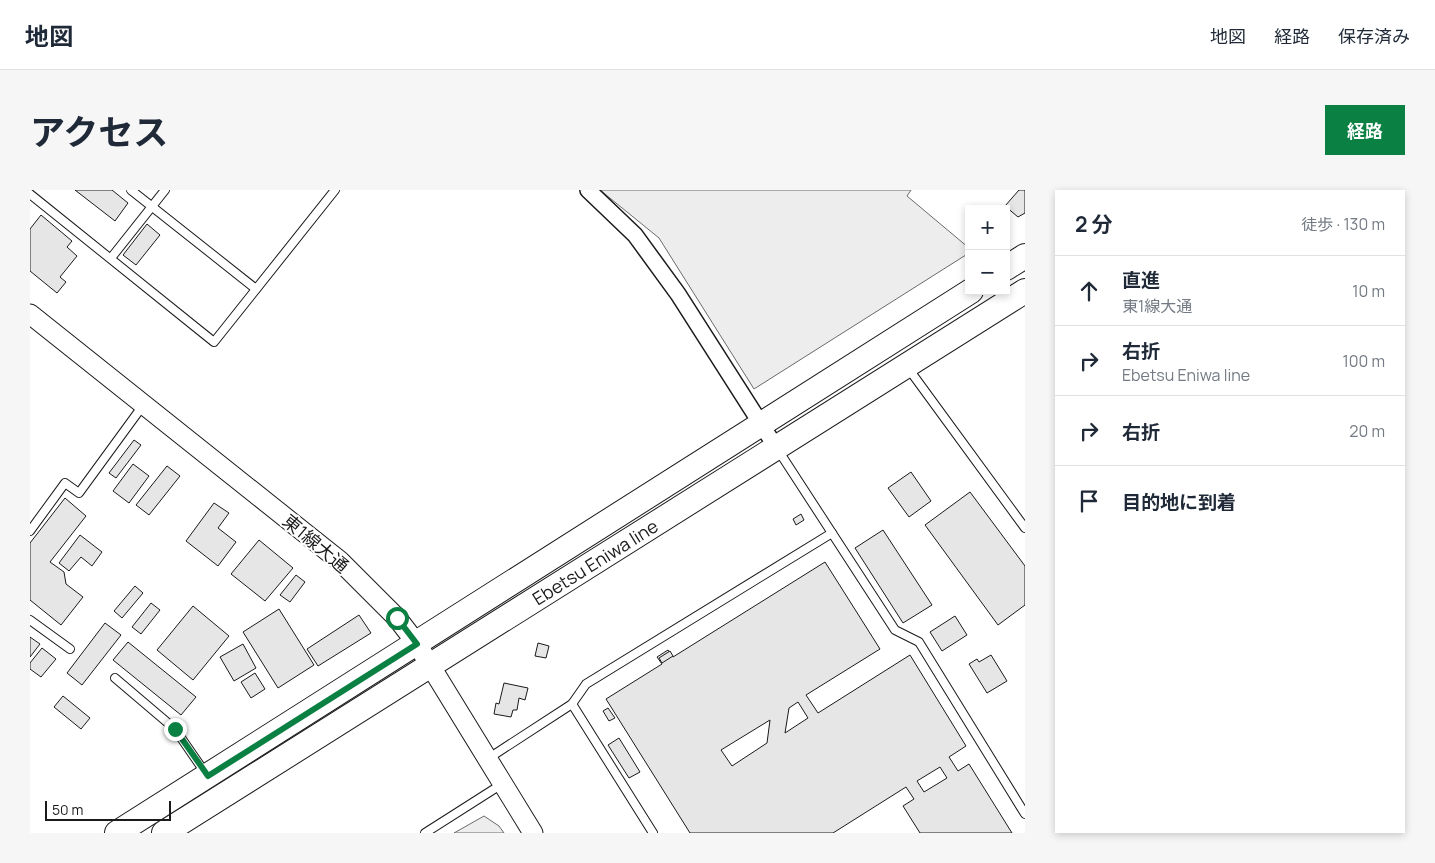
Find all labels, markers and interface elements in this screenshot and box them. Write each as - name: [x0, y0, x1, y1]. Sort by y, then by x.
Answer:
- text: 地図: [25, 19, 73, 52]
- text: 地図: [1210, 24, 1246, 48]
- text: 経路: [1274, 24, 1310, 48]
- text: 保存済み: [1338, 24, 1410, 48]
- button: 経路: [1325, 105, 1405, 155]
- text: アクセス: [30, 108, 168, 156]
- map controls: [965, 205, 1010, 295]
- button: +: [965, 205, 1010, 250]
- text: 2 分: [1075, 210, 1113, 238]
- text: 徒歩 · 130 m: [1301, 213, 1385, 235]
- button: −: [965, 250, 1010, 295]
- text: 直進: [1122, 267, 1160, 293]
- icon: ahead: [1075, 277, 1103, 305]
- text: 10 m: [1352, 280, 1385, 302]
- text: 東1線大通: [1122, 295, 1192, 317]
- text: 右折: [1122, 338, 1160, 364]
- icon: right: [1075, 347, 1103, 375]
- text: 100 m: [1342, 350, 1385, 372]
- text: Ebetsu Eniwa line: [1122, 364, 1250, 386]
- icon: right: [1075, 417, 1103, 445]
- text: 右折: [1122, 419, 1160, 445]
- text: 20 m: [1349, 420, 1385, 442]
- icon: arrive: [1075, 487, 1103, 515]
- text: 目的地に到着: [1122, 489, 1236, 515]
- street label: 東1線大通: [278, 508, 354, 578]
- street label: Ebetsu Eniwa line: [528, 514, 662, 610]
- route start: [386, 607, 409, 630]
- route end: [164, 718, 187, 741]
- scale bar: [45, 798, 171, 821]
- text: 50 m: [52, 800, 83, 819]

